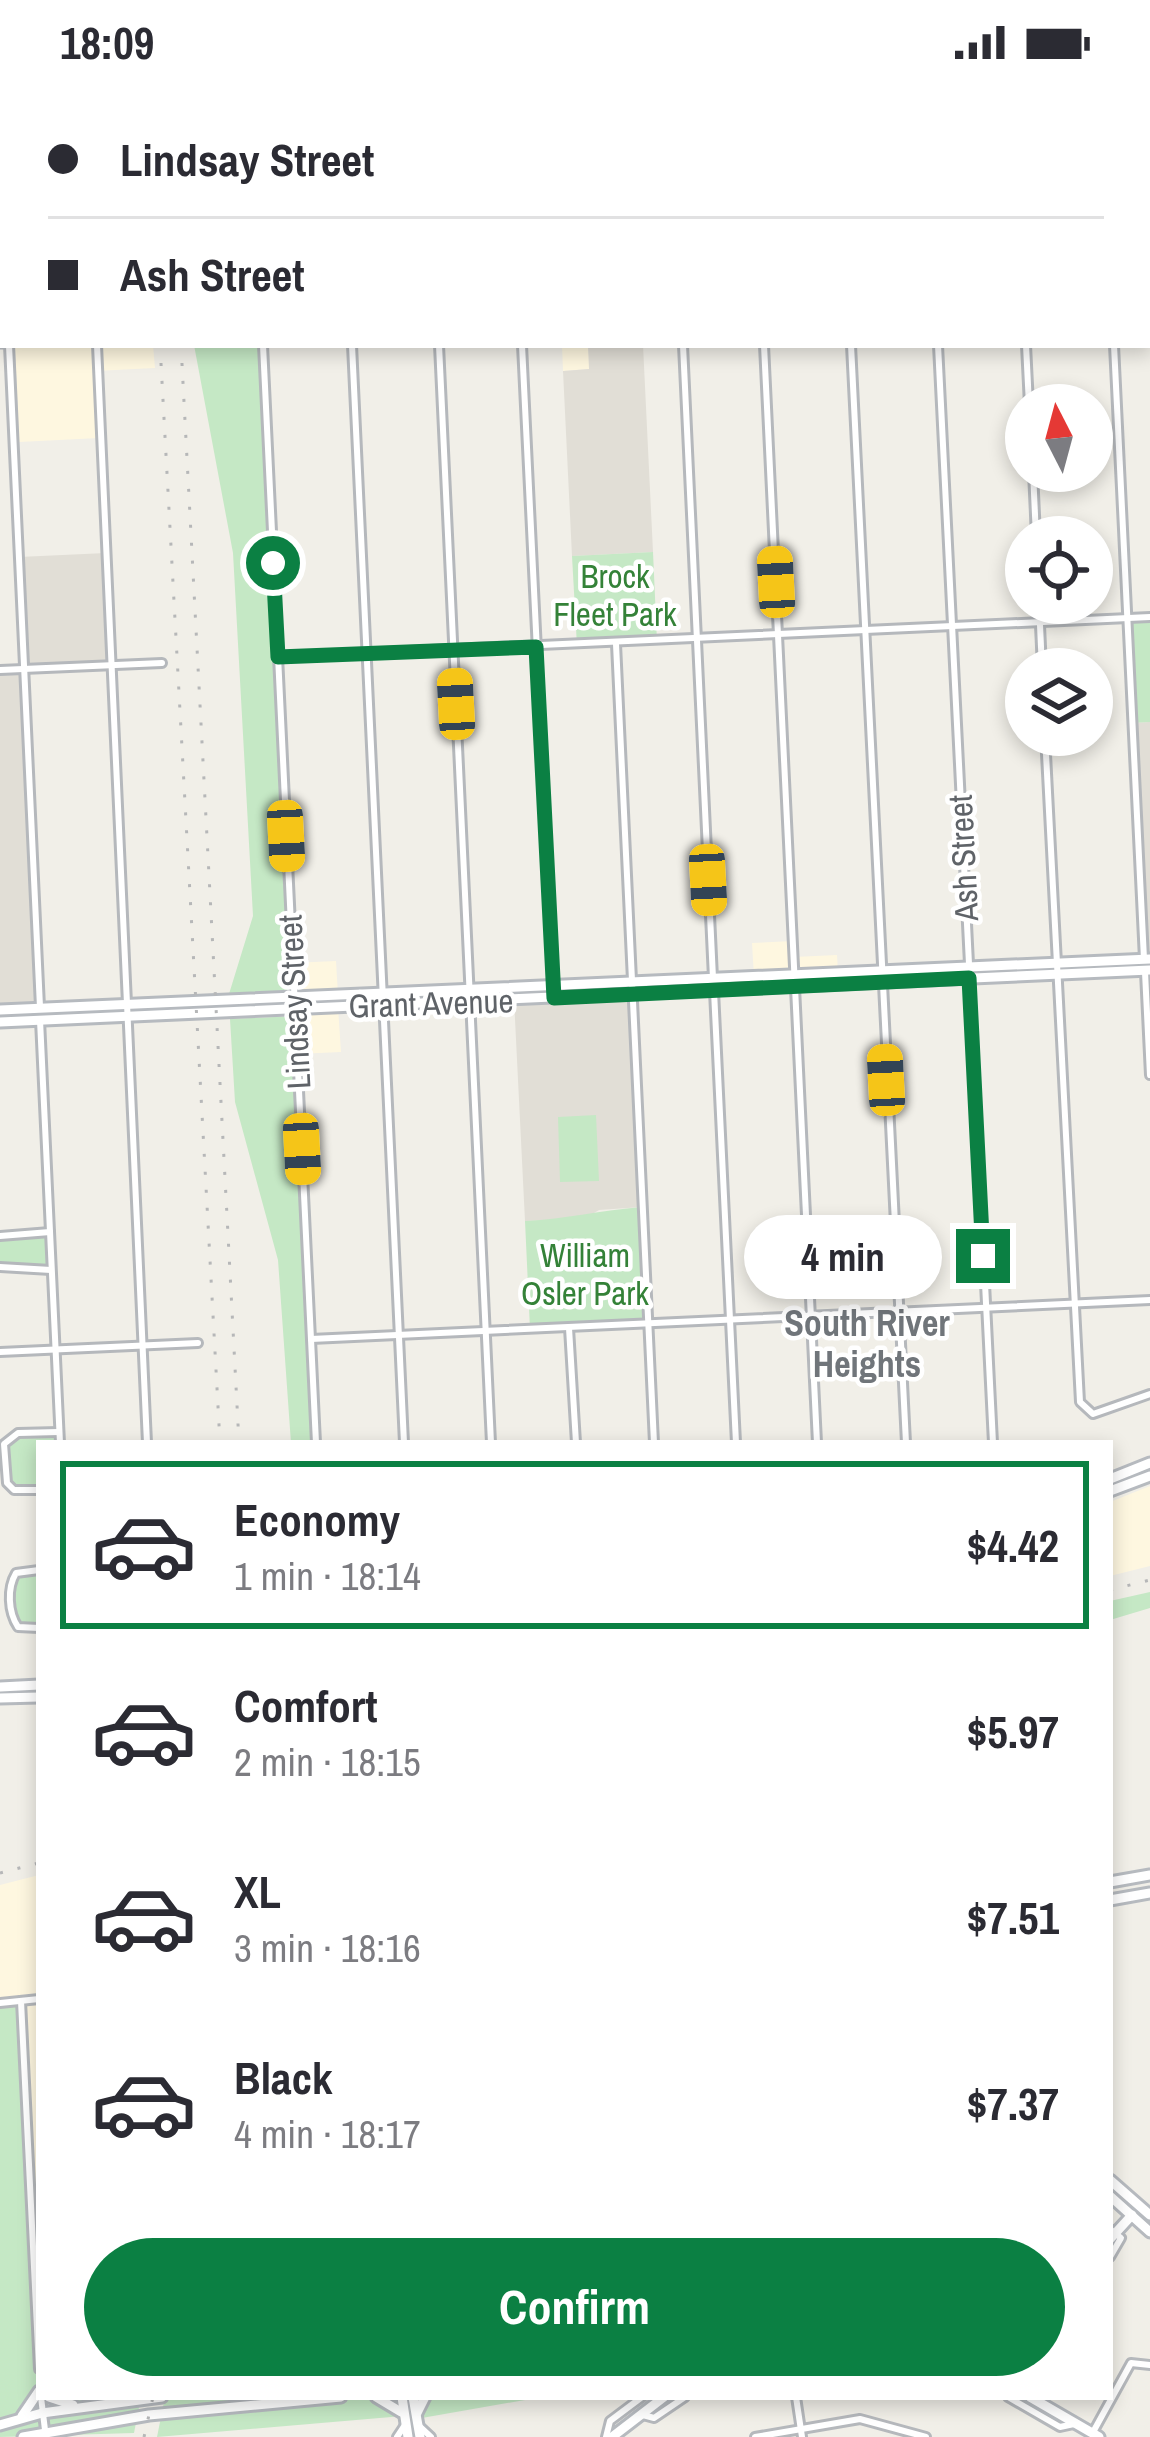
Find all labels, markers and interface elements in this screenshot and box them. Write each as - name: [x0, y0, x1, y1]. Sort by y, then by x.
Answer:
- text: 18:09: [60, 12, 154, 73]
- text: Lindsay Street: [120, 129, 374, 190]
- text: Ash Street: [120, 244, 305, 305]
- north arrow: [1005, 384, 1113, 492]
- map controls: [1005, 384, 1113, 756]
- button: locate: [1005, 516, 1113, 624]
- route start: [246, 536, 300, 590]
- car: [756, 545, 796, 619]
- park label: Brock Fleet Park: [553, 554, 677, 636]
- button: layers: [1005, 648, 1113, 756]
- car: [436, 667, 476, 741]
- street label: Ash Street: [938, 794, 988, 923]
- car: [266, 799, 306, 873]
- car: [688, 843, 728, 917]
- street label: Lindsay Street: [267, 914, 321, 1090]
- street label: Grant Avenue: [348, 978, 514, 1028]
- car: [866, 1043, 906, 1117]
- car: [282, 1112, 322, 1186]
- callout: 4 min: [743, 1214, 941, 1298]
- route end: [956, 1229, 1010, 1283]
- text: 4 min: [801, 1231, 885, 1283]
- park label: William Osler Park: [521, 1233, 649, 1315]
- district label: South River Heights: [784, 1299, 950, 1388]
- text: Economy: [234, 1489, 400, 1550]
- icon: car: [90, 1491, 198, 1599]
- text: $4.42: [967, 1515, 1059, 1576]
- text: 1 min · 18:14: [234, 1550, 421, 1602]
- text: Comfort: [234, 1675, 377, 1736]
- icon: car: [90, 1677, 198, 1785]
- text: $5.97: [967, 1701, 1059, 1762]
- text: 2 min · 18:15: [234, 1736, 421, 1788]
- text: XL: [234, 1861, 281, 1922]
- icon: car: [90, 1863, 198, 1971]
- text: $7.51: [967, 1887, 1059, 1948]
- text: 3 min · 18:16: [234, 1922, 421, 1974]
- text: Black: [234, 2047, 332, 2108]
- icon: car: [90, 2049, 198, 2157]
- text: $7.37: [967, 2073, 1059, 2134]
- text: 4 min · 18:17: [234, 2108, 421, 2160]
- button: Confirm: [84, 2238, 1065, 2376]

